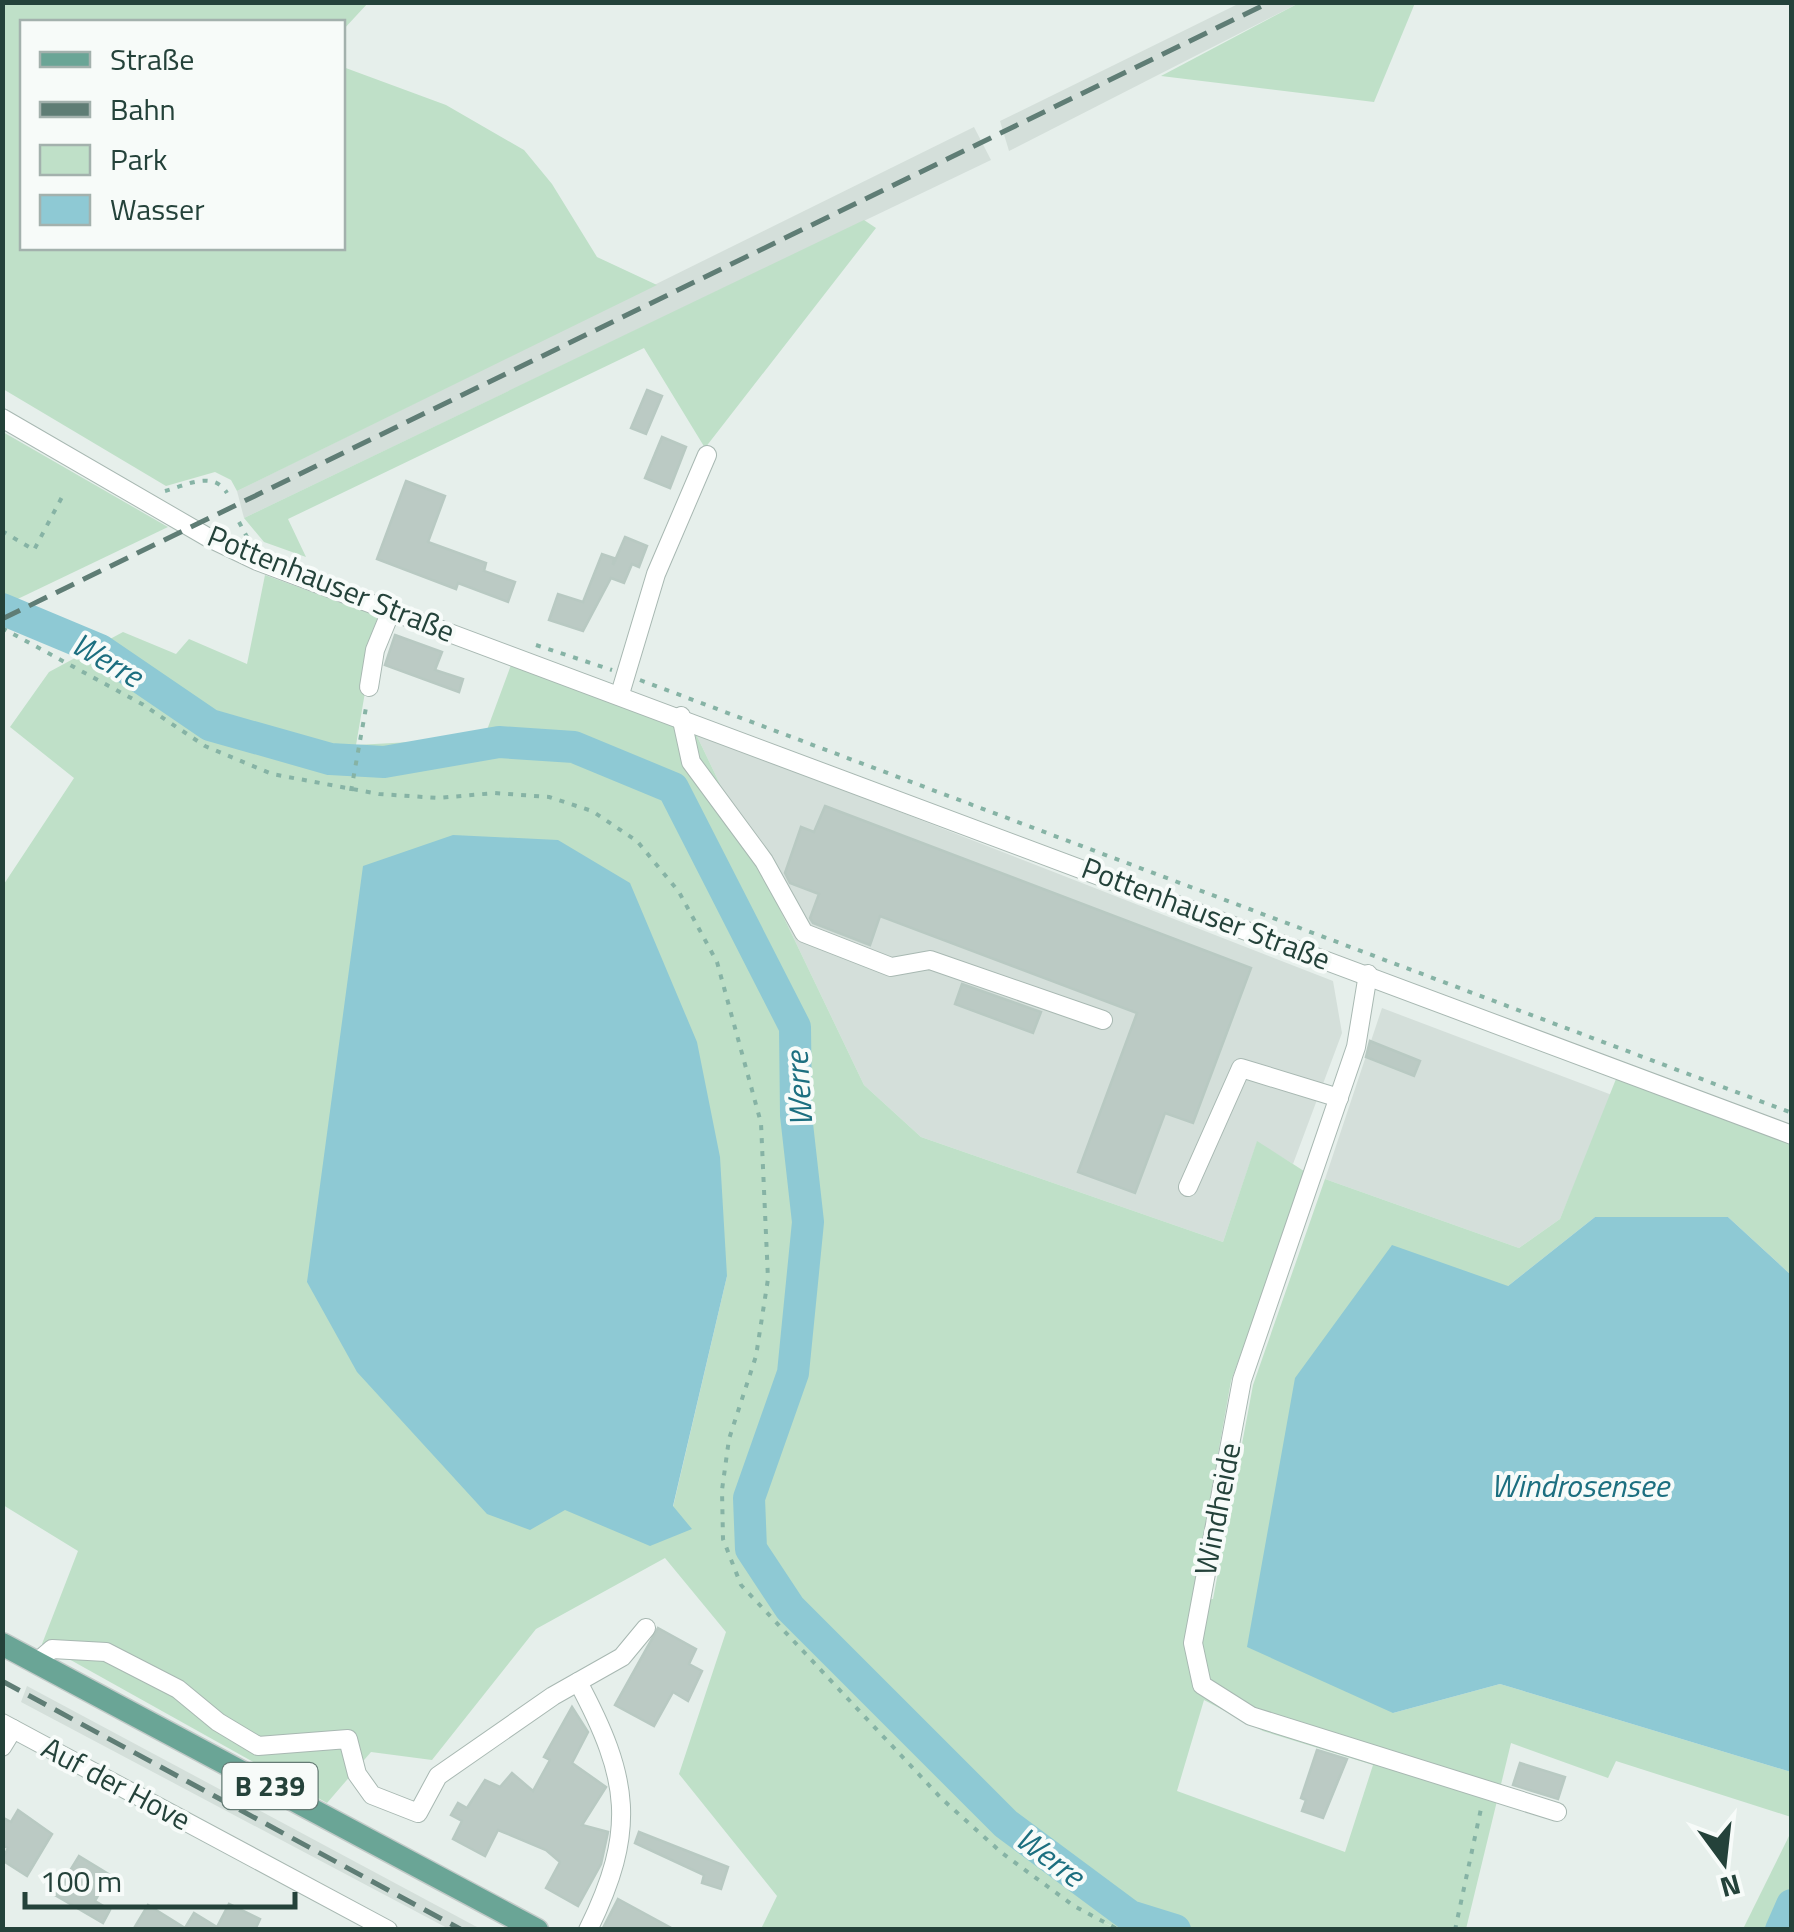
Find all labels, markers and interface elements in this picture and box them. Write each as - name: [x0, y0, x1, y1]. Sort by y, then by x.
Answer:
- legend: [20, 20, 345, 250]
- text: Straße: [110, 36, 194, 82]
- text: Bahn: [110, 86, 176, 132]
- text: Park: [110, 136, 167, 182]
- text: Wasser: [110, 186, 205, 232]
- street label: Pottenhauser Straße: [201, 512, 462, 654]
- water label: Werre: [63, 620, 154, 700]
- street label: Pottenhauser Straße: [1075, 844, 1337, 982]
- water label: Werre: [771, 1048, 825, 1128]
- street label: Windheide: [1182, 1439, 1252, 1579]
- water label: Windrosensee: [1491, 1461, 1671, 1509]
- street label: Auf der Hove: [34, 1724, 199, 1842]
- road number: B 239: [222, 1763, 318, 1809]
- north arrow: [1674, 1812, 1774, 1912]
- water label: Werre: [1006, 1814, 1097, 1899]
- scale bar: [25, 1847, 295, 1909]
- text: 100 m: [40, 1858, 122, 1904]
- text: N: [1716, 1863, 1746, 1910]

